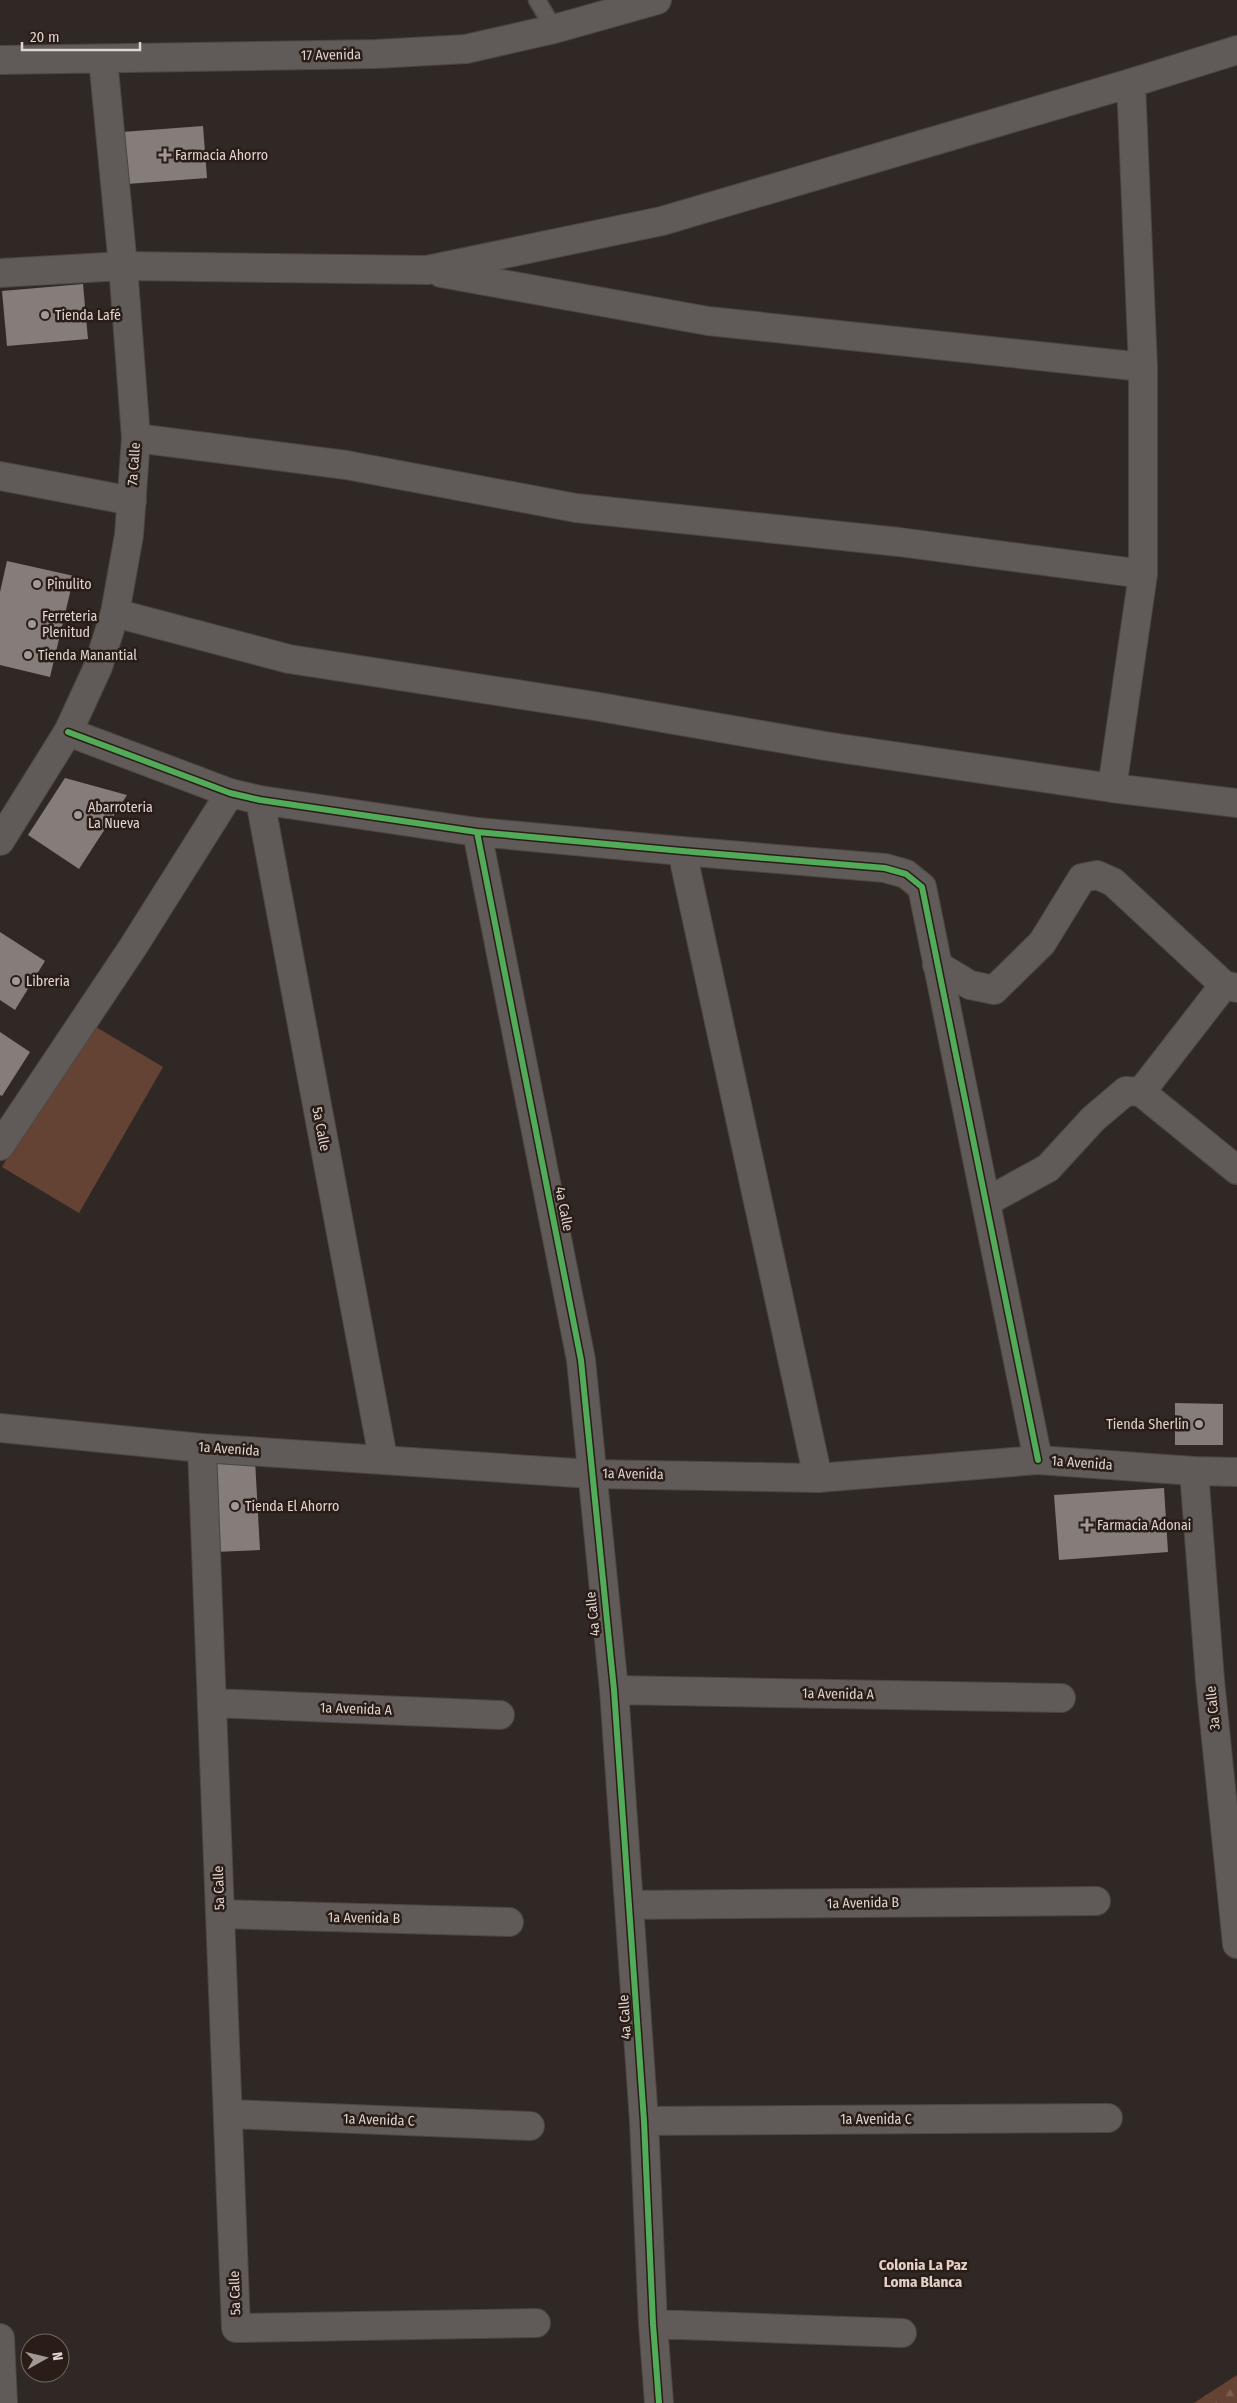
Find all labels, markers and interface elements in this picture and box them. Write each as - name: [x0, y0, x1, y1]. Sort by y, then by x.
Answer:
- scale bar: [22, 20, 140, 52]
- text: 20 m: [30, 28, 60, 46]
- street label: 17 Avenida: [301, 46, 361, 64]
- place label: Farmacia Ahorro: [175, 147, 268, 164]
- marker: Farmacia Ahorro: [159, 149, 171, 161]
- place label: Tienda Lafé: [55, 307, 121, 324]
- marker: Tienda Lafé: [39, 309, 51, 321]
- street label: 7a Calle: [124, 442, 144, 486]
- place label: Pinulito: [47, 576, 92, 593]
- marker: Pinulito: [31, 578, 43, 590]
- place label: Ferreteria Plenitud: [42, 608, 98, 641]
- marker: Ferreteria Plenitud: [26, 618, 38, 630]
- place label: Tienda Manantial: [38, 647, 137, 664]
- marker: Tienda Manantial: [22, 649, 34, 661]
- place label: Abarroteria La Nueva: [88, 799, 153, 832]
- marker: Abarroteria La Nueva: [72, 809, 84, 821]
- place label: Libreria: [26, 973, 70, 990]
- marker: Libreria: [10, 975, 22, 987]
- street label: 5a Calle: [308, 1106, 334, 1153]
- street label: 4a Calle: [551, 1185, 577, 1233]
- place label: Tienda Sherlin: [1106, 1416, 1189, 1433]
- marker: Tienda Sherlin: [1193, 1418, 1205, 1430]
- street label: 1a Avenida: [198, 1438, 260, 1460]
- street label: 1a Avenida: [1051, 1452, 1113, 1474]
- street label: 1a Avenida: [602, 1465, 664, 1483]
- place label: Tienda El Ahorro: [245, 1498, 339, 1515]
- marker: Tienda El Ahorro: [229, 1500, 241, 1512]
- place label: Farmacia Adonai: [1097, 1517, 1191, 1534]
- marker: Farmacia Adonai: [1081, 1519, 1093, 1531]
- street label: 4a Calle: [582, 1591, 604, 1637]
- street label: 1a Avenida A: [802, 1685, 875, 1703]
- street label: 3a Calle: [1202, 1685, 1224, 1731]
- street label: 1a Avenida A: [320, 1699, 393, 1719]
- street label: 5a Calle: [210, 1865, 228, 1911]
- street label: 1a Avenida B: [827, 1894, 900, 1912]
- street label: 1a Avenida B: [328, 1909, 401, 1927]
- street label: 4a Calle: [615, 1994, 635, 2040]
- street label: 1a Avenida C: [343, 2110, 415, 2130]
- street label: 1a Avenida C: [840, 2111, 912, 2128]
- district label: Colonia La Paz Loma Blanca: [879, 2256, 968, 2291]
- street label: 5a Calle: [226, 2270, 244, 2316]
- north arrow: [20, 2333, 70, 2383]
- text: N: [48, 2351, 66, 2362]

